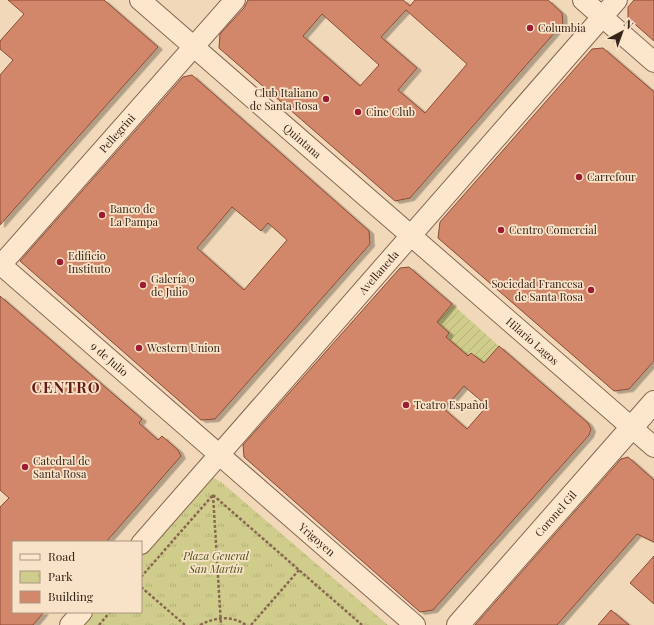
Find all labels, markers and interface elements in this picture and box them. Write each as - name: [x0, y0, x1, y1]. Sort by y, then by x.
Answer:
- north arrow: [602, 12, 642, 52]
- text: N: [621, 16, 637, 32]
- place label: Columbia: [538, 20, 586, 35]
- marker: Columbia: [525, 23, 535, 33]
- place label: Club Italiano de Santa Rosa: [250, 85, 319, 113]
- marker: Club Italiano de Santa Rosa: [321, 94, 331, 104]
- place label: Cine Club: [366, 104, 415, 119]
- marker: Cine Club: [353, 107, 363, 117]
- street label: Pellegrini: [95, 110, 138, 156]
- street label: Quintana: [280, 120, 325, 162]
- place label: Carrefour: [587, 169, 636, 184]
- marker: Carrefour: [574, 172, 584, 182]
- place label: Banco de La Pampa: [110, 201, 159, 229]
- marker: Banco de La Pampa: [97, 210, 107, 220]
- place label: Centro Comercial: [509, 222, 597, 237]
- marker: Centro Comercial: [496, 225, 506, 235]
- street label: Avellaneda: [354, 246, 402, 298]
- place label: Edificio Instituto: [68, 248, 111, 276]
- marker: Edificio Instituto: [55, 257, 65, 267]
- place label: Galería 9 de Julio: [151, 271, 195, 299]
- place label: Sociedad Francesa de Santa Rosa: [491, 276, 584, 304]
- marker: Galería 9 de Julio: [138, 280, 148, 290]
- marker: Sociedad Francesa de Santa Rosa: [586, 285, 596, 295]
- street label: Hilario Lagos: [503, 314, 562, 368]
- street label: 9 de Julio: [88, 338, 132, 379]
- place label: Western Union: [146, 340, 220, 355]
- marker: Western Union: [134, 343, 144, 353]
- district label: CENTRO: [31, 377, 101, 397]
- place label: Teatro Español: [414, 397, 488, 412]
- marker: Teatro Español: [401, 400, 411, 410]
- place label: Catedral de Santa Rosa: [33, 453, 91, 481]
- marker: Catedral de Santa Rosa: [20, 462, 30, 472]
- street label: Coronel Gil: [531, 487, 580, 540]
- street label: Yrigoyen: [295, 519, 339, 560]
- legend: [12, 541, 142, 613]
- text: Road: [48, 548, 75, 564]
- park label: Plaza General San Martín: [182, 548, 250, 576]
- text: Park: [48, 568, 73, 584]
- text: Building: [48, 588, 94, 604]

